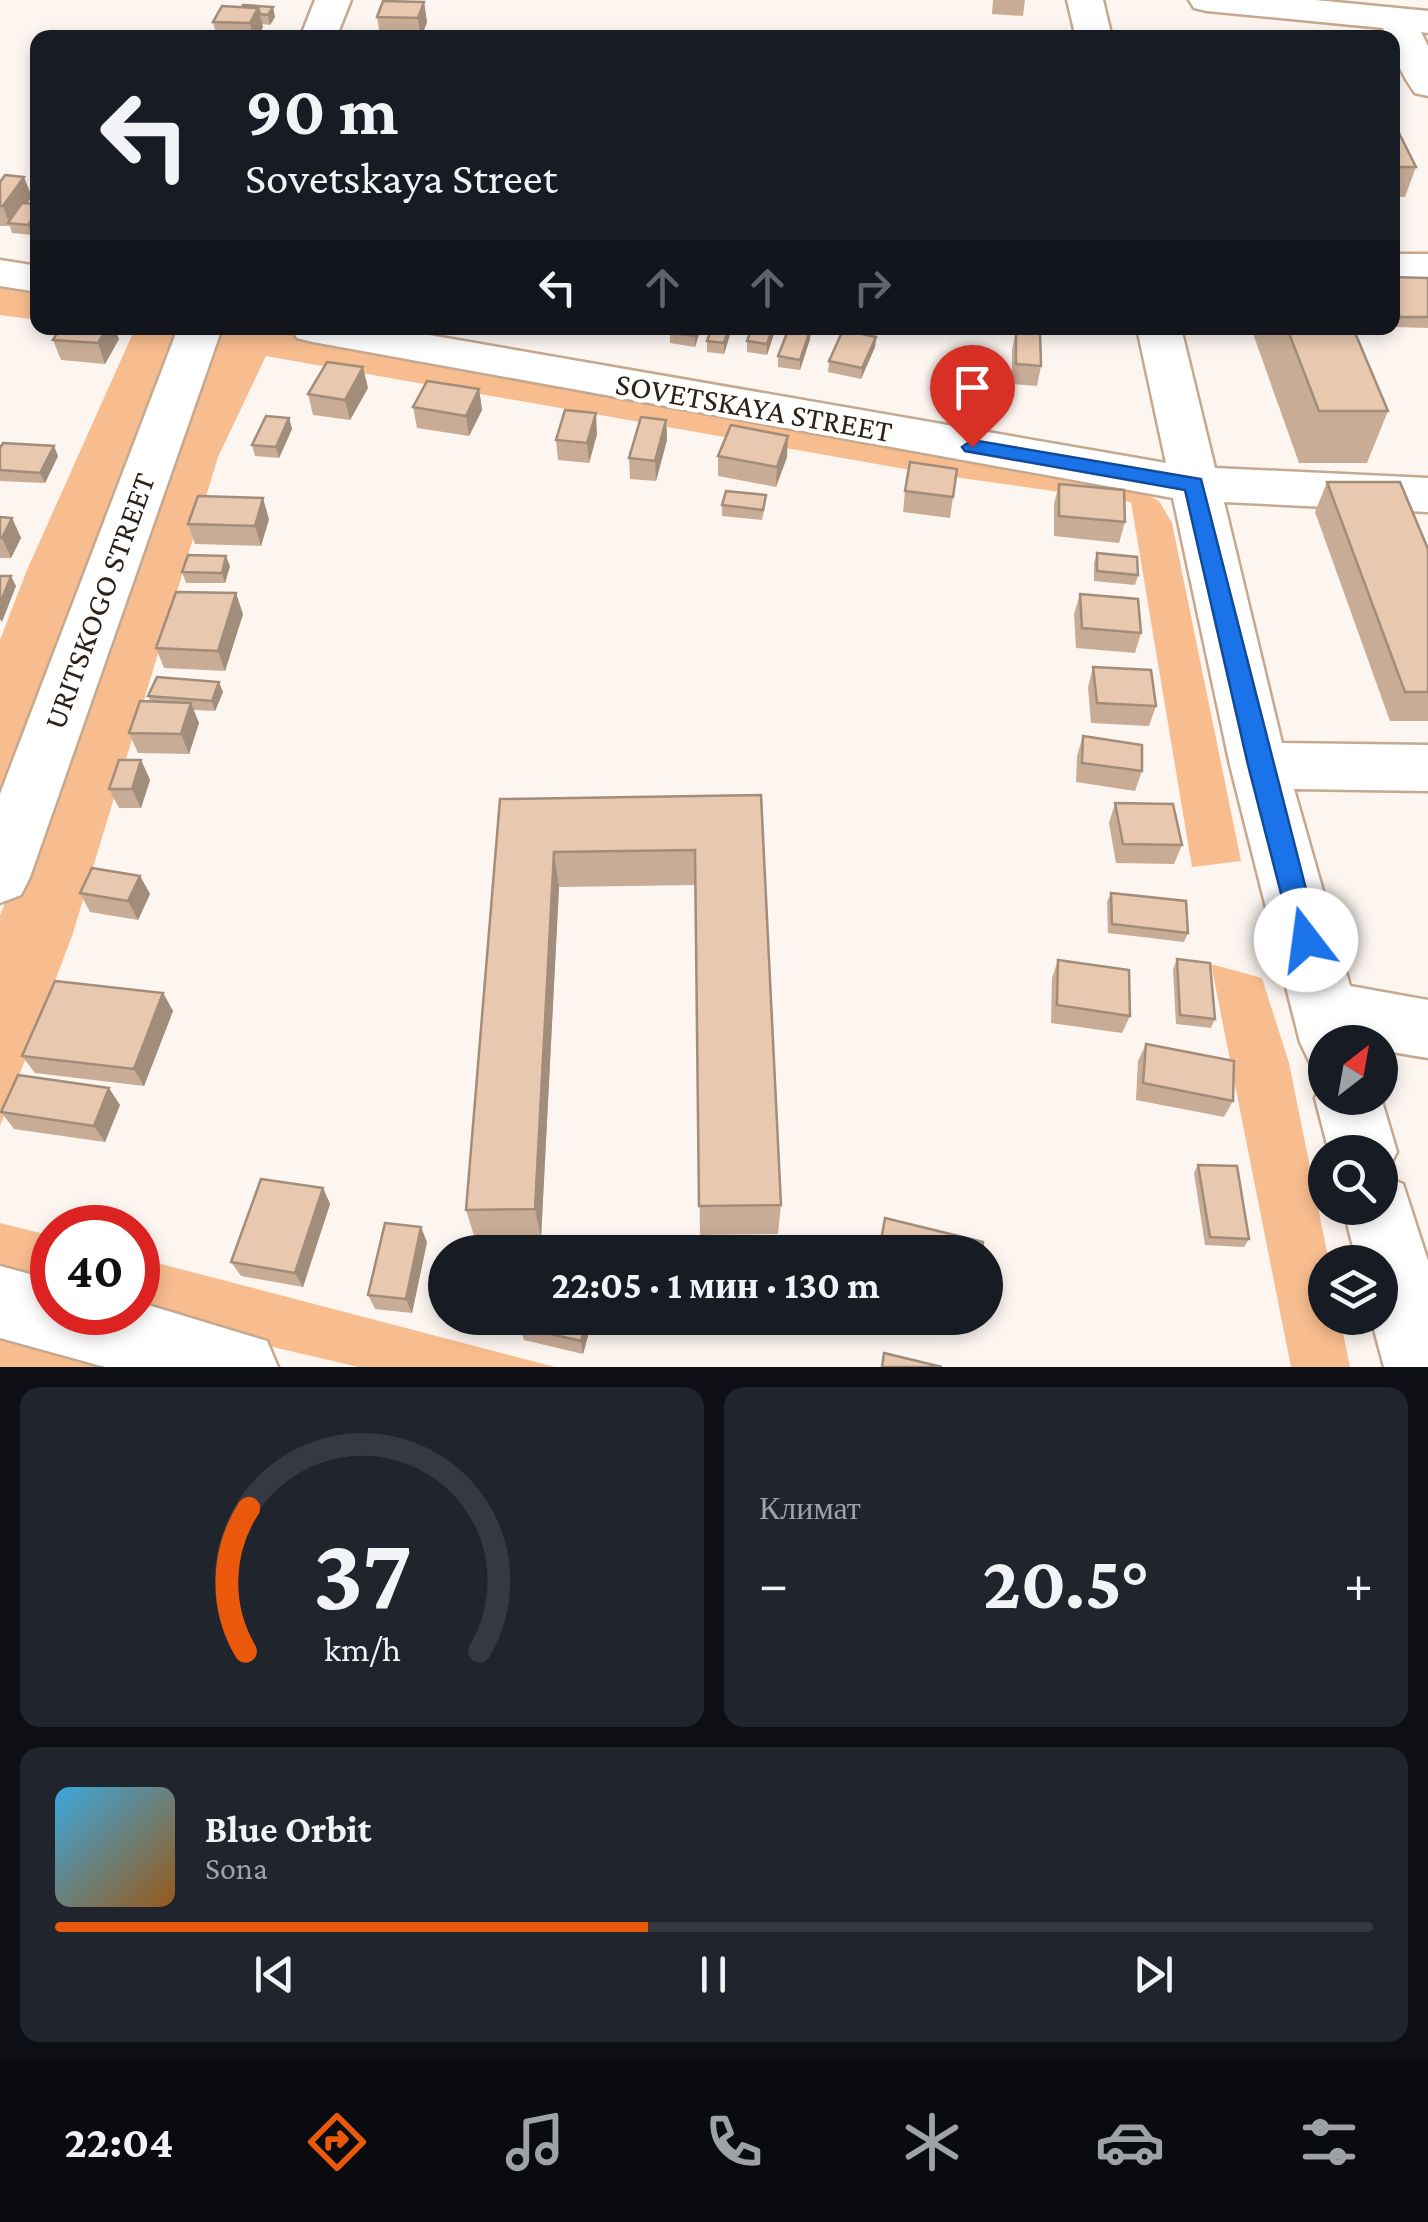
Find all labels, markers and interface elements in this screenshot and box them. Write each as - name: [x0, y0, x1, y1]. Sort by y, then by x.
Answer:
- icon: left: [80, 70, 210, 200]
- text: 90 m: [245, 71, 398, 149]
- text: Sovetskaya Street: [245, 153, 558, 203]
- icon: left: [530, 260, 585, 315]
- icon: ahead: [635, 260, 690, 315]
- icon: ahead: [740, 260, 795, 315]
- icon: right: [845, 260, 900, 315]
- pin: [930, 345, 1015, 448]
- icon: arrive: [945, 360, 1000, 415]
- street label: SOVETSKAYA STREET: [613, 365, 895, 449]
- street label: URITSKOGO STREET: [36, 468, 162, 734]
- position arrow: [1254, 888, 1358, 992]
- north arrow: [1308, 1025, 1398, 1115]
- map controls: [1308, 1025, 1398, 1335]
- button: search: [1308, 1135, 1398, 1225]
- speed limit sign: 40: [30, 1205, 160, 1335]
- button: layers: [1308, 1245, 1398, 1335]
- text: 22:05 · 1 мин · 130 m: [551, 1264, 880, 1306]
- text: Климат: [759, 1490, 861, 1526]
- text: 37: [312, 1516, 412, 1631]
- text: 20.5°: [982, 1541, 1150, 1624]
- text: −: [759, 1553, 788, 1614]
- text: +: [1344, 1553, 1373, 1614]
- text: km/h: [323, 1629, 401, 1669]
- text: Blue Orbit: [205, 1808, 372, 1850]
- text: Sona: [205, 1850, 268, 1886]
- icon: previous: [247, 1947, 302, 2002]
- icon: pause: [686, 1947, 741, 2002]
- icon: next: [1126, 1947, 1181, 2002]
- icon: directions: [302, 2107, 372, 2177]
- icon: music: [500, 2107, 570, 2177]
- icon: phone: [699, 2107, 769, 2177]
- icon: climate: [897, 2107, 967, 2177]
- icon: car: [1095, 2107, 1165, 2177]
- icon: filters: [1294, 2107, 1364, 2177]
- text: 22:04: [64, 2117, 174, 2167]

